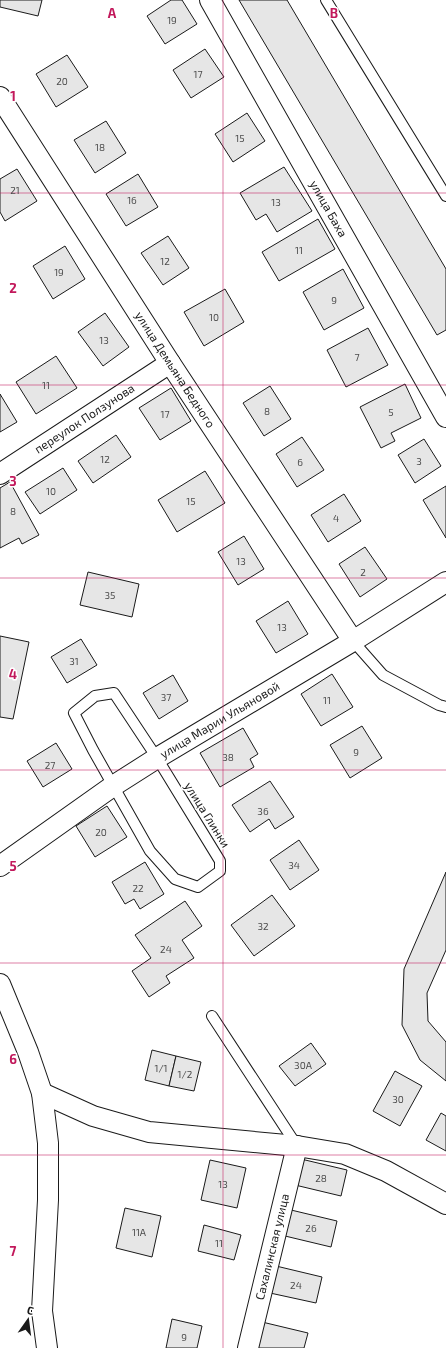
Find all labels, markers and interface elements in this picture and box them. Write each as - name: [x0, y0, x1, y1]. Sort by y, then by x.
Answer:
- text: A: [108, 5, 117, 21]
- text: B: [330, 5, 338, 21]
- house number: 19: [167, 14, 177, 26]
- house number: 17: [193, 68, 203, 80]
- house number: 20: [56, 75, 68, 87]
- text: 1: [10, 88, 16, 104]
- house number: 15: [235, 132, 245, 144]
- house number: 18: [95, 141, 105, 153]
- street label: улица Баха: [307, 177, 351, 239]
- house number: 21: [10, 184, 20, 196]
- house number: 16: [127, 194, 137, 206]
- house number: 13: [271, 196, 281, 208]
- house number: 11: [295, 244, 303, 256]
- house number: 12: [160, 255, 170, 267]
- house number: 19: [54, 266, 64, 278]
- text: 2: [9, 280, 17, 296]
- house number: 9: [331, 294, 337, 306]
- street label: улица Демьяна Бедного: [132, 308, 219, 430]
- house number: 10: [209, 311, 219, 323]
- house number: 13: [99, 334, 109, 346]
- house number: 7: [354, 351, 360, 363]
- house number: 11: [42, 379, 50, 391]
- street label: переулок Ползунова: [31, 380, 137, 456]
- house number: 8: [264, 405, 270, 417]
- house number: 5: [388, 406, 394, 418]
- house number: 17: [160, 408, 170, 420]
- house number: 12: [100, 453, 110, 465]
- house number: 3: [416, 455, 422, 467]
- house number: 6: [297, 456, 303, 468]
- text: 3: [9, 473, 17, 489]
- house number: 10: [46, 485, 56, 497]
- house number: 15: [186, 495, 196, 507]
- house number: 8: [10, 505, 16, 517]
- house number: 4: [333, 512, 339, 524]
- house number: 13: [236, 555, 246, 567]
- house number: 2: [360, 566, 366, 578]
- house number: 35: [105, 589, 115, 601]
- house number: 13: [277, 621, 287, 633]
- house number: 31: [69, 655, 79, 667]
- text: 4: [9, 666, 17, 682]
- street label: улица Марии Ульяновой: [157, 678, 282, 761]
- house number: 37: [161, 691, 171, 703]
- house number: 11: [323, 694, 331, 706]
- house number: 9: [353, 746, 359, 758]
- house number: 38: [222, 751, 234, 763]
- house number: 27: [45, 759, 55, 771]
- street label: улица Глинки: [181, 779, 233, 850]
- house number: 36: [257, 805, 269, 817]
- house number: 20: [95, 826, 107, 838]
- text: 5: [9, 858, 17, 874]
- house number: 34: [288, 859, 300, 871]
- house number: 22: [132, 882, 144, 894]
- house number: 32: [257, 920, 269, 932]
- house number: 24: [160, 943, 172, 955]
- text: 6: [9, 1051, 17, 1067]
- house number: 30А: [294, 1059, 313, 1071]
- house number: 1/1: [154, 1062, 168, 1074]
- house number: 1/2: [178, 1068, 193, 1080]
- house number: 30: [392, 1093, 404, 1105]
- house number: 28: [315, 1172, 327, 1184]
- house number: 13: [218, 1178, 228, 1190]
- street label: Сахалинская улица: [252, 1192, 291, 1301]
- house number: 26: [305, 1222, 317, 1234]
- house number: 11А: [132, 1226, 147, 1238]
- house number: 11: [215, 1237, 223, 1249]
- text: 7: [10, 1243, 17, 1259]
- house number: 24: [290, 1279, 302, 1291]
- north arrow: [8, 1300, 48, 1340]
- text: С: [26, 1303, 36, 1317]
- house number: 9: [181, 1331, 187, 1343]

